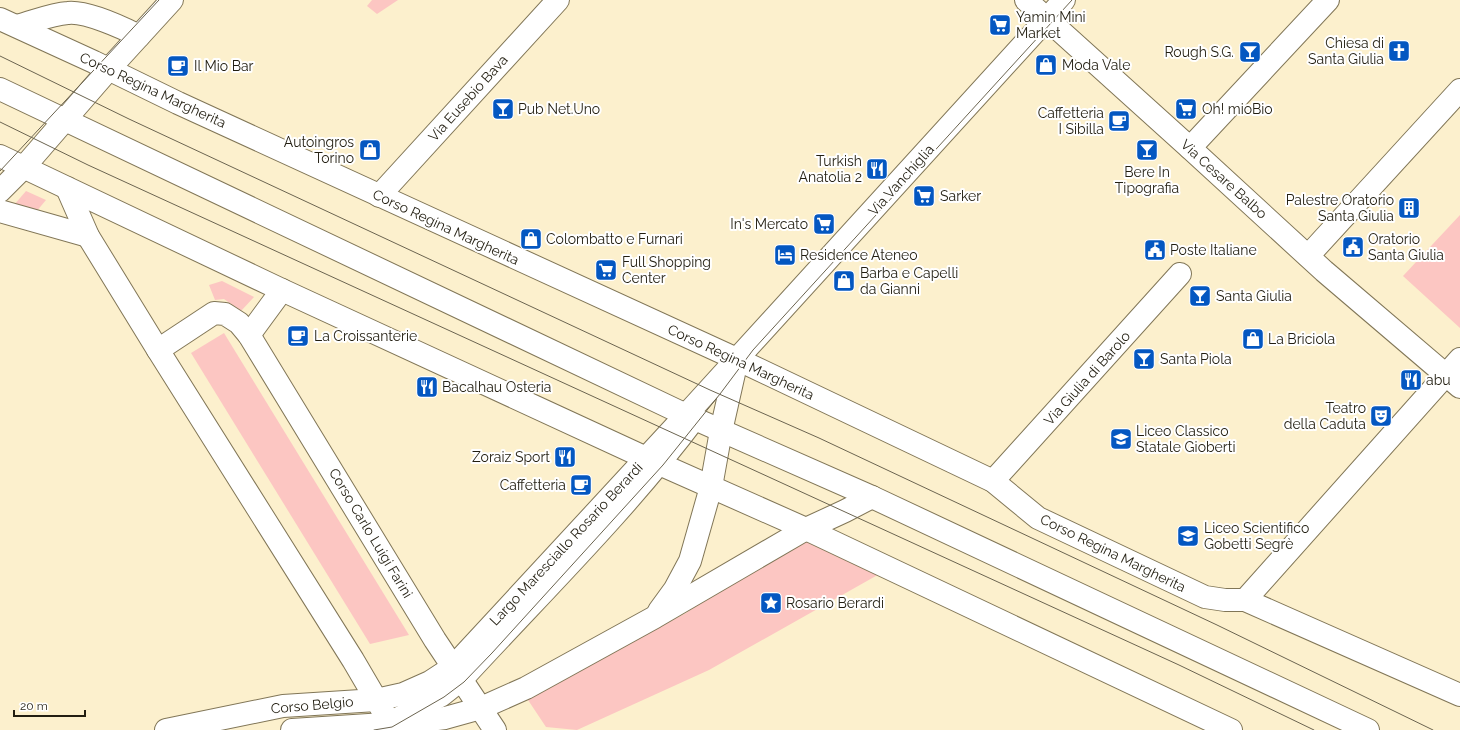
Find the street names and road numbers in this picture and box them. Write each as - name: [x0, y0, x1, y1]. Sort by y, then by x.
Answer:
- street label: Corso Regina Margherita: [77, 49, 229, 131]
- street label: Via Eusebio Bava: [425, 52, 511, 144]
- street label: Via Cesare Balbo: [1178, 136, 1270, 222]
- street label: Via Vanchiglia: [865, 141, 937, 219]
- street label: Corso Regina Margherita: [370, 186, 522, 268]
- street label: Corso Regina Margherita: [665, 321, 817, 403]
- street label: Via Giulia di Barolo: [1041, 328, 1133, 428]
- street label: Largo Maresciallo Rosario Berardi: [486, 459, 646, 629]
- street label: Corso Carlo Luigi Farini: [326, 465, 416, 601]
- street label: Corso Regina Margherita: [1038, 511, 1188, 595]
- street label: Corso Belgio: [270, 693, 354, 717]

